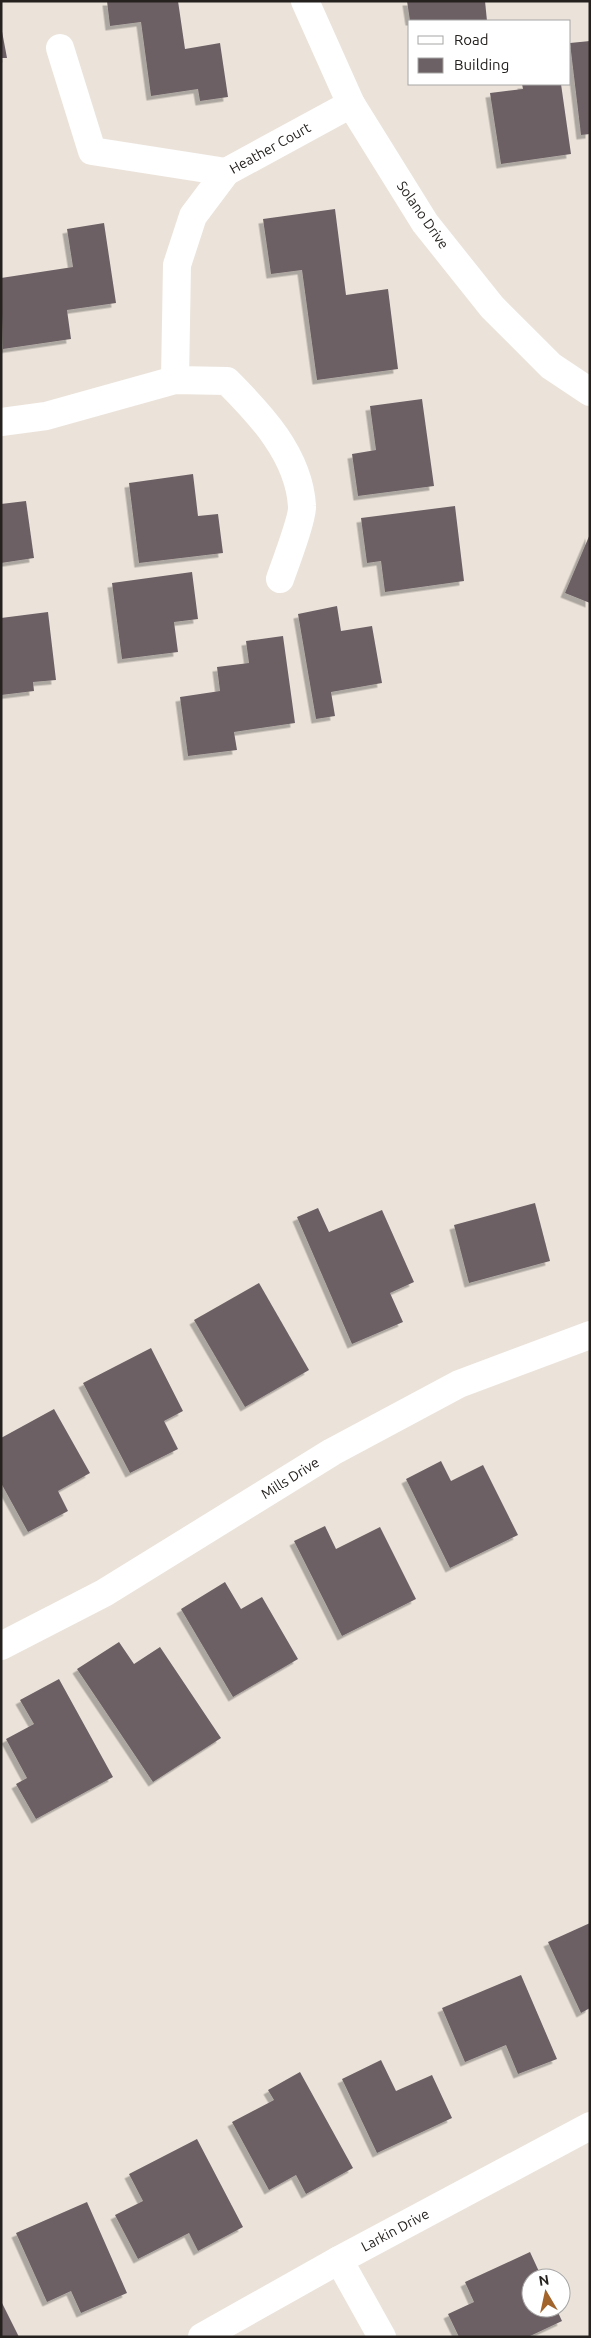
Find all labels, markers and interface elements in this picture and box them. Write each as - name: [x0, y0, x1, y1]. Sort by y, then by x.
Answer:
- legend: [408, 20, 571, 85]
- text: Road: [454, 31, 489, 48]
- text: Building: [454, 56, 509, 73]
- street label: Heather Court: [227, 119, 314, 177]
- street label: Solano Drive: [394, 178, 452, 252]
- street label: Mills Drive: [258, 1454, 322, 1502]
- street label: Larkin Drive: [358, 2205, 432, 2255]
- north arrow: [521, 2268, 571, 2318]
- text: N: [538, 2271, 550, 2289]

